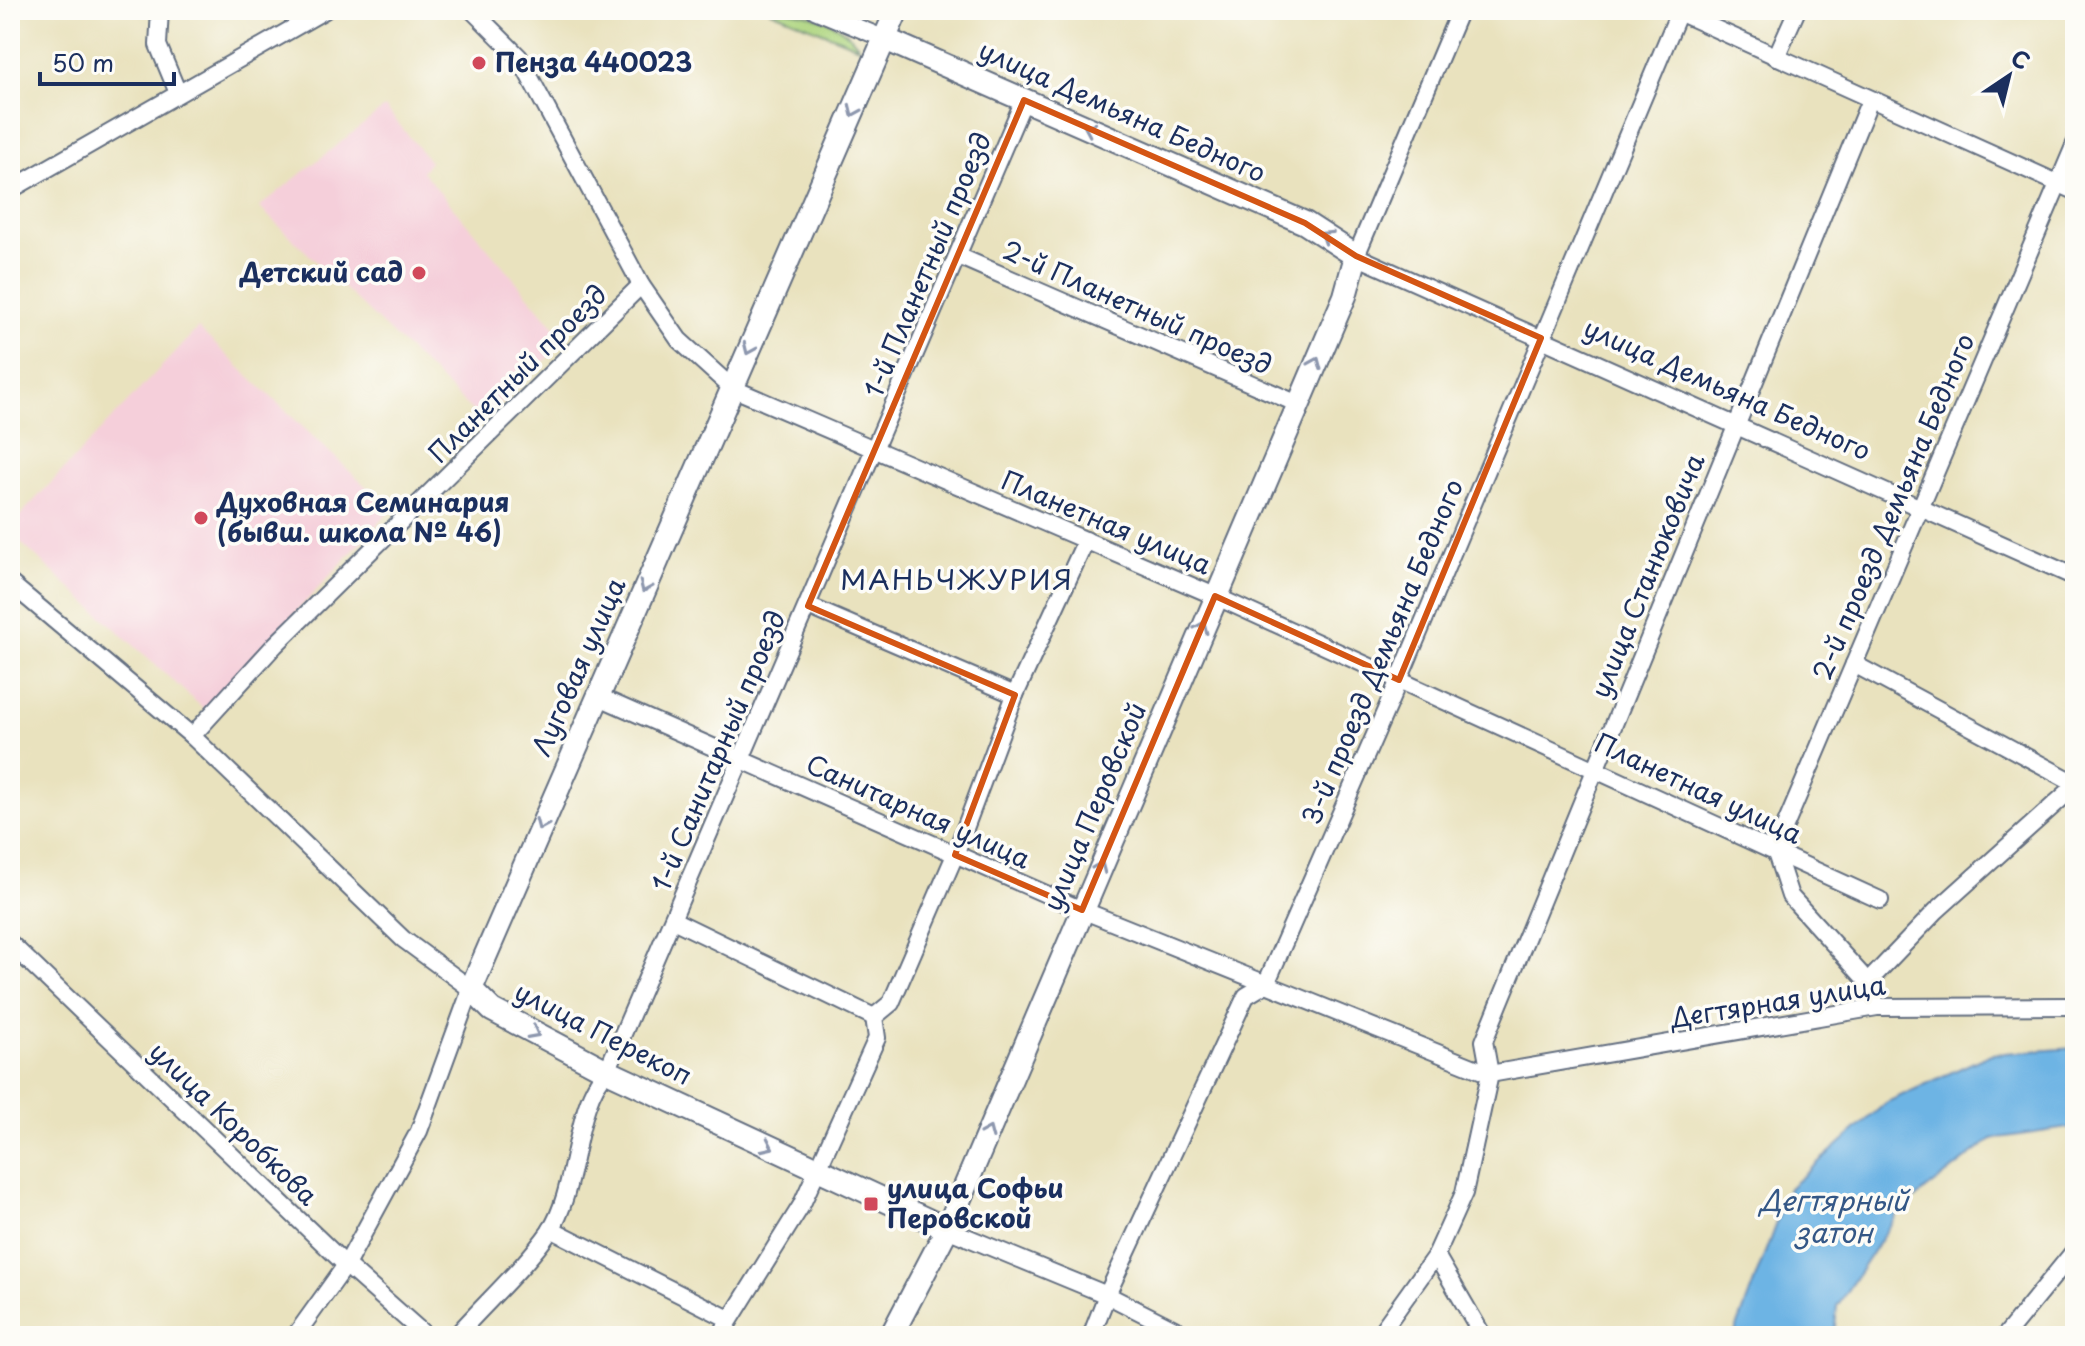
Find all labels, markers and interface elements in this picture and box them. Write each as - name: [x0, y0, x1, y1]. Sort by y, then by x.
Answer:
- street label: улица Демьяна Бедного: [973, 30, 1272, 192]
- scale bar: [40, 36, 174, 86]
- north arrow: [1969, 36, 2049, 116]
- text: С: [2005, 40, 2038, 77]
- place label: Пенза 440023: [495, 42, 692, 81]
- text: 50 m: [52, 44, 114, 80]
- marker: Пенза 440023: [470, 54, 488, 72]
- one-way arrow: [847, 102, 863, 117]
- one-way arrow: [1083, 122, 1098, 138]
- street label: 1-й Планетный проезд: [853, 126, 1000, 403]
- street label: 2-й Планетный проезд: [997, 230, 1278, 384]
- one-way arrow: [1320, 231, 1334, 246]
- place label: Детский сад: [239, 252, 403, 291]
- marker: Детский сад: [410, 264, 428, 282]
- street label: Планетный проезд: [419, 275, 615, 471]
- street label: улица Демьяна Бедного: [1578, 308, 1877, 470]
- street label: 2-й проезд Демьяна Бедного: [1802, 327, 1983, 686]
- one-way arrow: [743, 340, 759, 355]
- one-way arrow: [1306, 357, 1322, 371]
- street label: улица Станюковича: [1580, 447, 1714, 703]
- street label: Планетная улица: [996, 460, 1218, 584]
- street label: 3-й проезд Демьяна Бедного: [1291, 472, 1472, 830]
- place label: Духовная Семинария (бывш. школа № 46): [216, 482, 510, 551]
- marker: Духовная Семинария (бывш. школа № 46): [192, 509, 210, 527]
- district label: МАНЬЧЖУРИЯ: [840, 557, 1074, 600]
- street label: Луговая улица: [521, 571, 635, 762]
- one-way arrow: [639, 579, 655, 593]
- street label: 1-й Санитарный проезд: [641, 604, 794, 897]
- one-way arrow: [1192, 621, 1208, 635]
- street label: улица Перовской: [1032, 696, 1155, 917]
- street label: Планетная улица: [1589, 723, 1809, 853]
- street label: Санитарная улица: [800, 744, 1038, 878]
- one-way arrow: [535, 817, 551, 831]
- one-way arrow: [1091, 860, 1107, 875]
- street label: Дегтярная улица: [1666, 964, 1889, 1037]
- street label: улица Перекоп: [508, 971, 699, 1094]
- one-way arrow: [526, 1023, 541, 1038]
- street label: улица Коробкова: [141, 1032, 328, 1214]
- one-way arrow: [979, 1126, 995, 1140]
- one-way arrow: [760, 1136, 775, 1152]
- place label: улица Софьи Перовской: [887, 1168, 1064, 1237]
- water label: Дегтярный затон: [1757, 1178, 1912, 1253]
- marker: улица Софьи Перовской: [862, 1195, 880, 1213]

